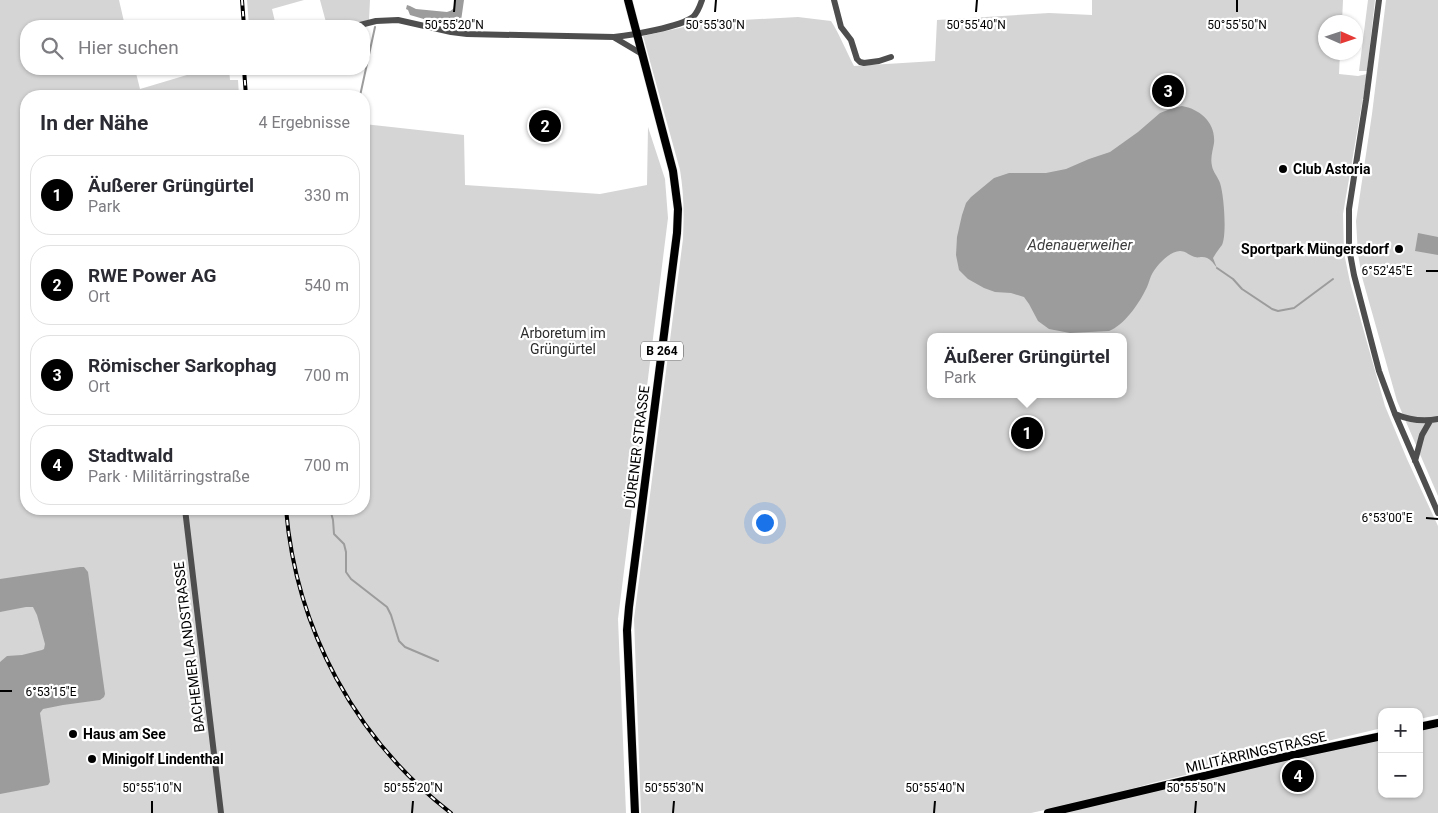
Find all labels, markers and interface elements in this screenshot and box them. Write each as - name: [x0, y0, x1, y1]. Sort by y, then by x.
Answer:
- north arrow: [1318, 15, 1363, 60]
- text: 50°55'20"N: [424, 18, 484, 32]
- text: 50°55'30"N: [685, 18, 745, 32]
- text: 50°55'40"N: [946, 18, 1006, 32]
- text: 50°55'50"N: [1207, 18, 1267, 32]
- search box: [20, 20, 370, 75]
- icon: search: [38, 34, 66, 62]
- text: Hier suchen: [78, 36, 179, 59]
- pin: 3: [1152, 72, 1184, 110]
- pin: 2: [529, 107, 561, 145]
- text: In der Nähe: [40, 111, 148, 135]
- text: 4 Ergebnisse: [258, 113, 350, 132]
- place label: Club Astoria: [1293, 161, 1371, 177]
- marker: Club Astoria: [1277, 163, 1289, 175]
- text: Äußerer Grüngürtel: [88, 174, 254, 197]
- text: 1: [52, 186, 62, 205]
- text: 330 m: [304, 186, 349, 205]
- text: Park: [88, 197, 120, 216]
- water label: Adenauerweiher: [1027, 236, 1134, 254]
- place label: Sportpark Müngersdorf: [1241, 241, 1390, 257]
- marker: Sportpark Müngersdorf: [1393, 243, 1405, 255]
- text: RWE Power AG: [88, 264, 217, 287]
- text: 6°52'45"E: [1362, 264, 1413, 278]
- text: 2: [52, 276, 62, 295]
- text: 540 m: [304, 276, 349, 295]
- text: Ort: [88, 287, 110, 306]
- park label: Arboretum im Grüngürtel: [520, 325, 606, 357]
- popup: [927, 333, 1127, 398]
- road number: B 264: [641, 342, 683, 361]
- text: Äußerer Grüngürtel: [944, 345, 1110, 368]
- text: Römischer Sarkophag: [88, 354, 277, 377]
- text: 3: [52, 366, 62, 385]
- text: 700 m: [304, 366, 349, 385]
- text: Park: [944, 368, 976, 387]
- text: Ort: [88, 377, 110, 396]
- street label: DÜRENER STRASSE: [622, 384, 652, 509]
- pin: 1: [1011, 414, 1043, 452]
- text: Stadtwald: [88, 444, 173, 467]
- text: 4: [52, 456, 62, 475]
- text: 700 m: [304, 456, 349, 475]
- text: Park · Militärringstraße: [88, 467, 250, 486]
- your location: [752, 510, 778, 536]
- text: 6°53'00"E: [1362, 511, 1413, 525]
- street label: BACHEMER LANDSTRASSE: [171, 561, 207, 733]
- text: 6°53'15"E: [26, 685, 77, 699]
- map controls: [1378, 708, 1423, 798]
- button: +: [1378, 708, 1423, 753]
- place label: Haus am See: [83, 726, 166, 742]
- marker: Haus am See: [67, 728, 79, 740]
- street label: MILITÄRRINGSTRASSE: [1184, 728, 1328, 776]
- place label: Minigolf Lindenthal: [102, 751, 224, 767]
- marker: Minigolf Lindenthal: [86, 753, 98, 765]
- button: −: [1378, 753, 1423, 798]
- pin: 4: [1282, 757, 1314, 795]
- text: 50°55'10"N: [122, 781, 182, 795]
- text: 50°55'20"N: [383, 781, 443, 795]
- text: 50°55'30"N: [644, 781, 704, 795]
- text: 50°55'40"N: [905, 781, 965, 795]
- text: 50°55'50"N: [1166, 781, 1226, 795]

